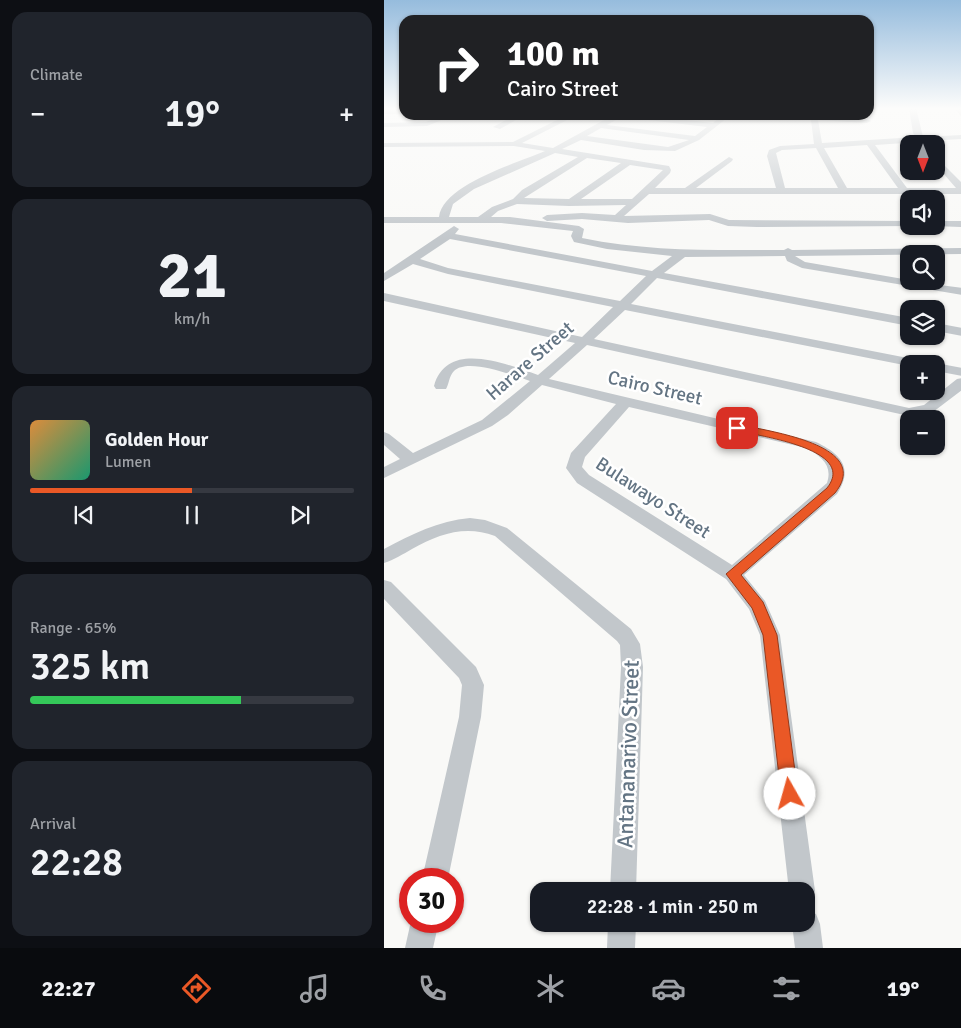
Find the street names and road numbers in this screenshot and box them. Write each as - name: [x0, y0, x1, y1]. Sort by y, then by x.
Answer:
- street label: Harare Street: [481, 316, 579, 406]
- street label: Cairo Street: [605, 365, 705, 411]
- street label: Bulawayo Street: [591, 452, 715, 544]
- street label: Antananarivo Street: [611, 659, 645, 848]

